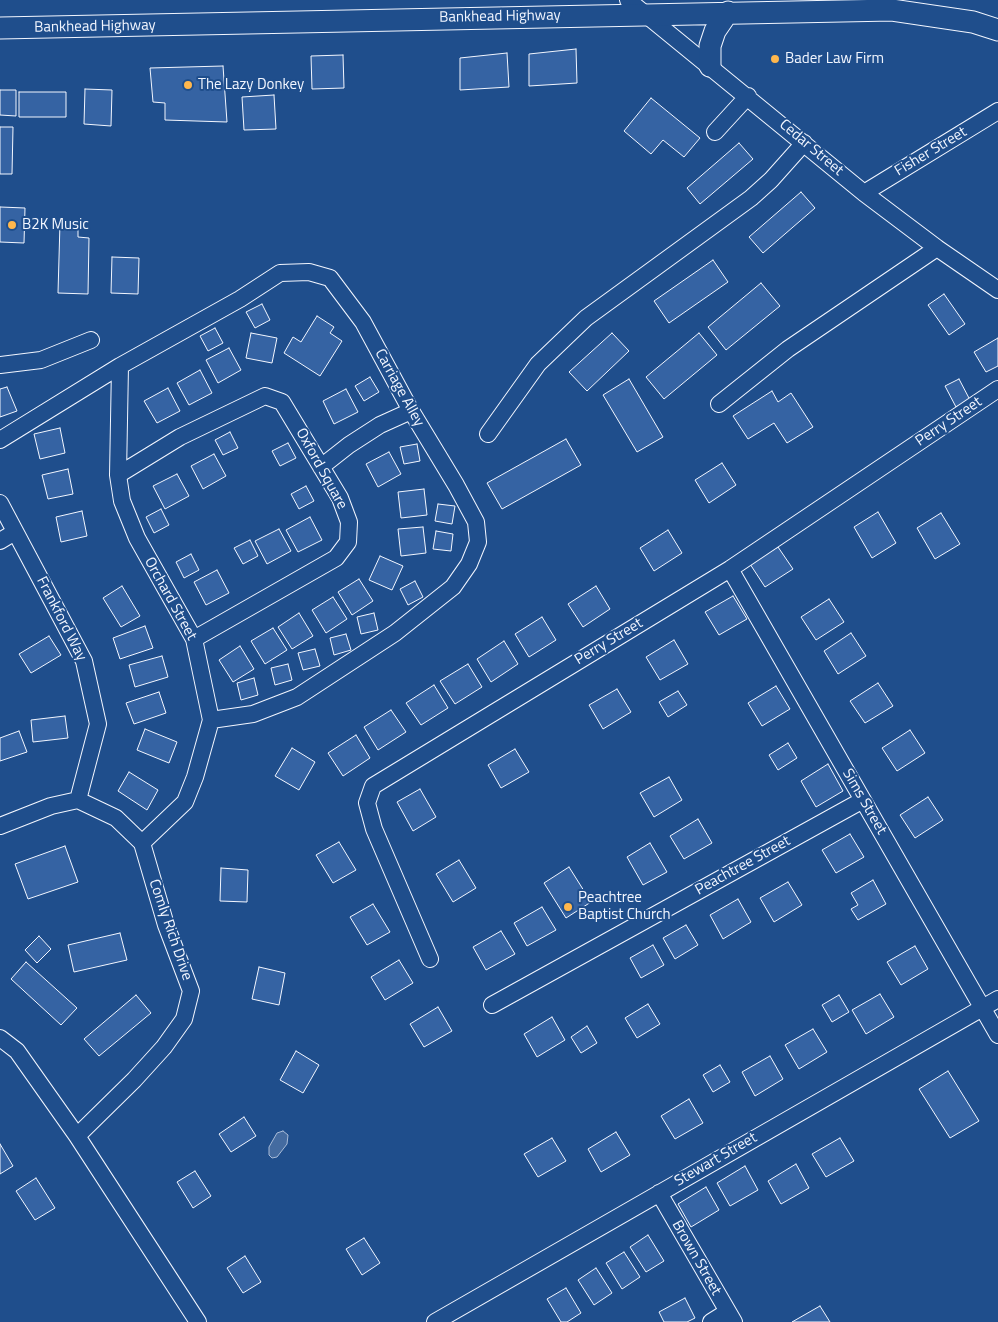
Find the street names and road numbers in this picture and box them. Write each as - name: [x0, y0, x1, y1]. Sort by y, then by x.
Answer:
- street label: Bankhead Highway: [439, 7, 561, 27]
- street label: Bankhead Highway: [34, 17, 156, 37]
- street label: Cedar Street: [775, 116, 847, 180]
- street label: Fisher Street: [892, 123, 970, 181]
- street label: Carriage Alley: [370, 346, 428, 430]
- street label: Perry Street: [912, 393, 986, 451]
- street label: Oxford Square: [291, 425, 351, 513]
- street label: Orchard Street: [140, 554, 200, 644]
- street label: Frankford Way: [32, 574, 90, 664]
- street label: Perry Street: [572, 615, 646, 669]
- street label: Sims Street: [838, 766, 890, 838]
- street label: Peachtree Street: [692, 832, 794, 900]
- street label: Comly Rich Drive: [144, 877, 196, 983]
- street label: Stewart Street: [672, 1129, 760, 1191]
- street label: Brown Street: [667, 1217, 725, 1299]

